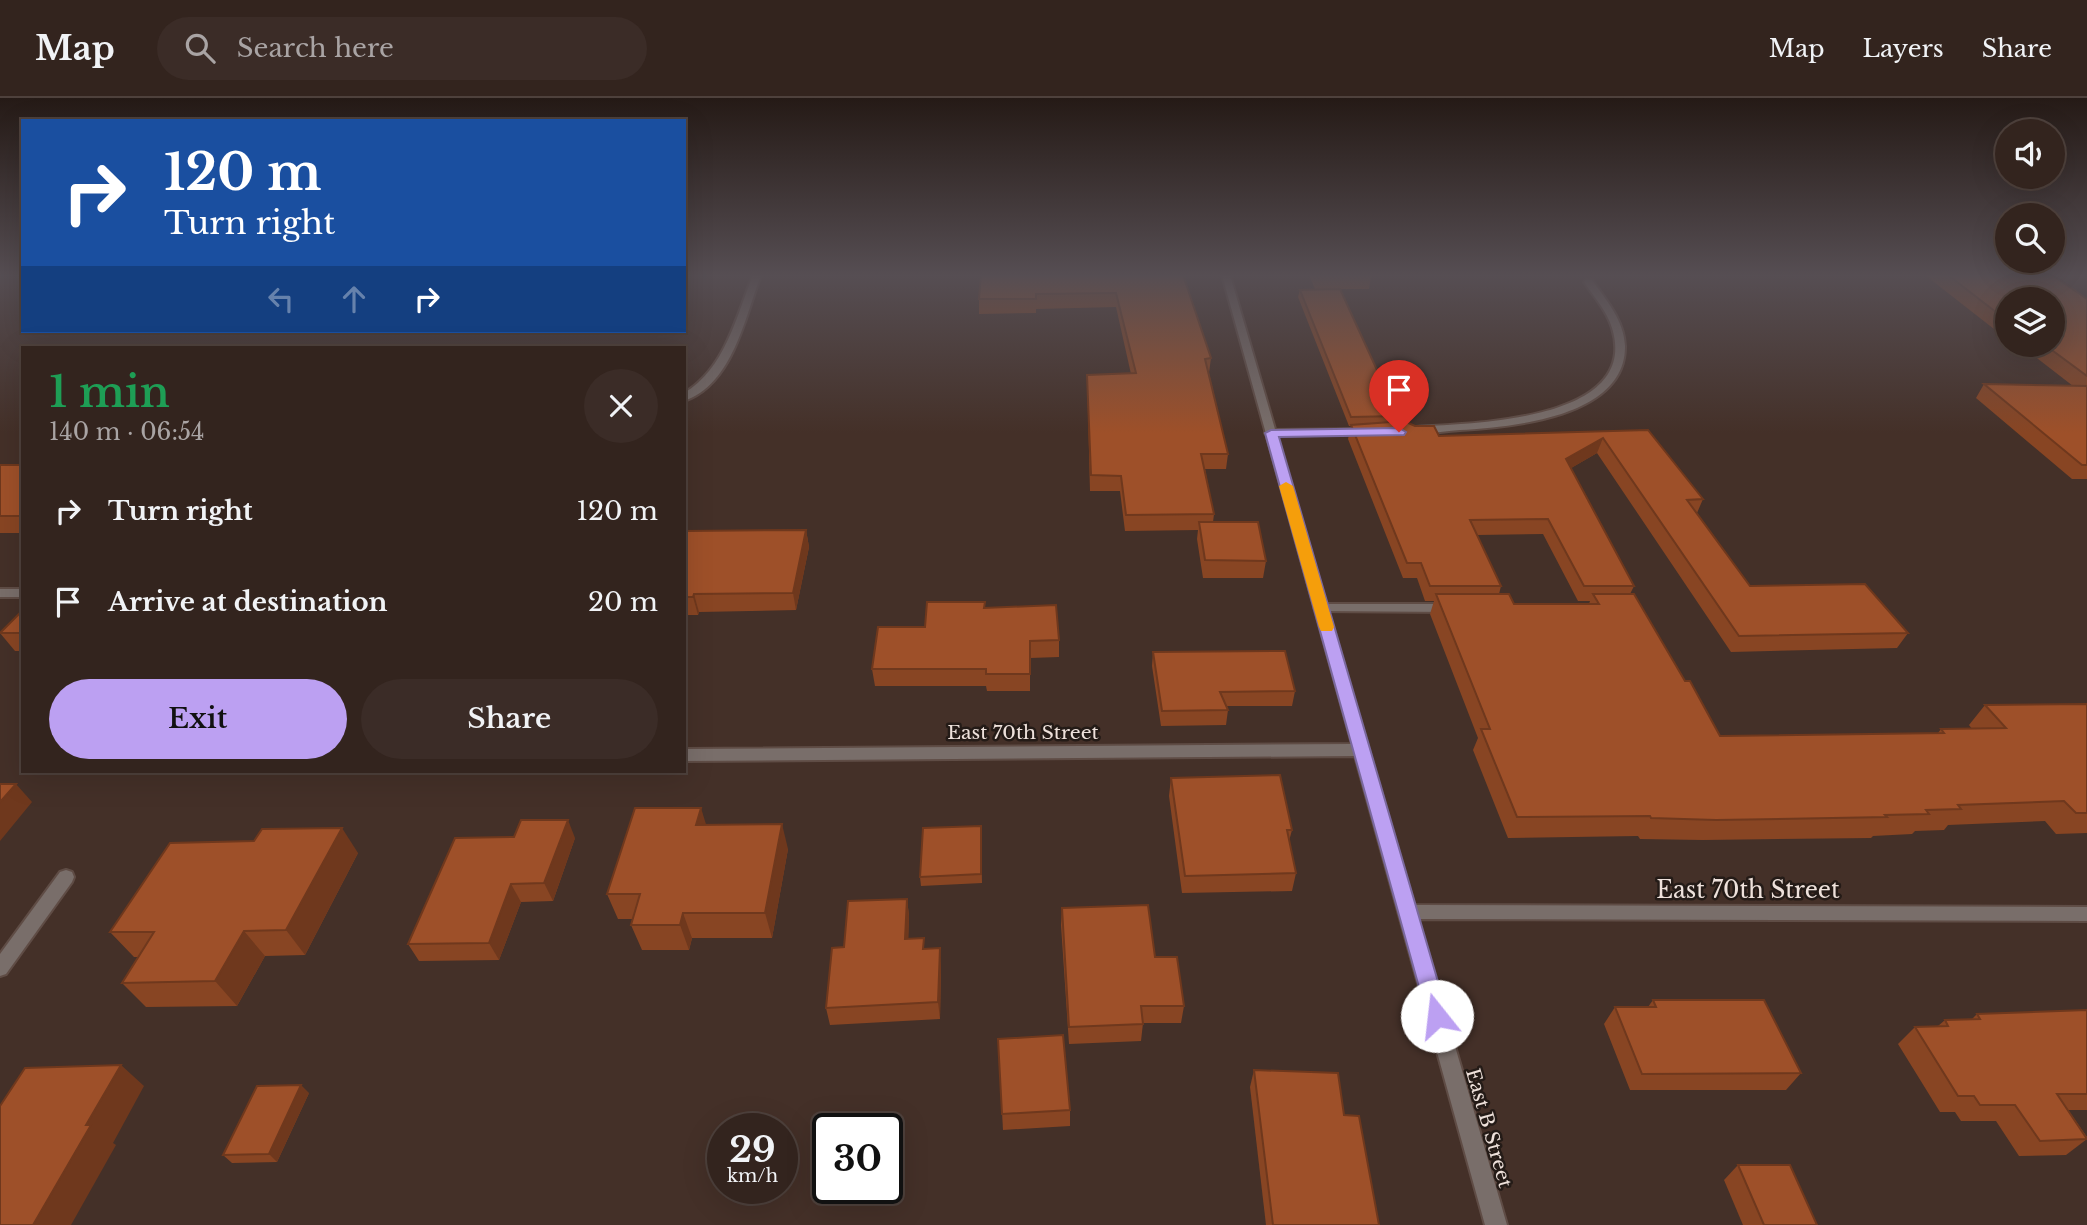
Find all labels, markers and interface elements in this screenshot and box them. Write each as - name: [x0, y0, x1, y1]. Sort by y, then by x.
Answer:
- search box: [157, 17, 647, 80]
- text: Map: [35, 28, 115, 69]
- icon: search: [181, 29, 219, 67]
- text: Search here: [237, 32, 394, 64]
- text: Map: [1769, 34, 1825, 63]
- text: Layers: [1863, 34, 1944, 63]
- text: Share: [1982, 34, 2052, 63]
- map controls: [1995, 119, 2065, 357]
- button: sound: [1995, 119, 2065, 189]
- text: 120 m: [164, 142, 322, 203]
- icon: right: [49, 147, 140, 238]
- text: Turn right: [164, 203, 335, 243]
- button: search: [1995, 203, 2065, 273]
- icon: left: [262, 280, 300, 318]
- icon: ahead: [335, 280, 373, 318]
- icon: right: [408, 280, 446, 318]
- button: layers: [1995, 287, 2065, 357]
- pin: [1369, 360, 1429, 432]
- text: 1 min: [49, 366, 170, 418]
- button: close: [584, 369, 658, 443]
- icon: arrive: [1380, 371, 1418, 409]
- text: 140 m · 06:54: [49, 418, 204, 446]
- icon: right: [49, 492, 87, 530]
- text: Turn right: [108, 495, 253, 527]
- text: 120 m: [576, 495, 658, 527]
- icon: arrive: [49, 583, 87, 621]
- text: Arrive at destination: [108, 586, 388, 618]
- text: 20 m: [588, 586, 658, 618]
- button: Exit: [49, 679, 347, 759]
- button: Share: [361, 679, 658, 759]
- street label: East 70th Street: [947, 721, 1100, 744]
- street label: East 70th Street: [1656, 876, 1840, 904]
- position arrow: [1400, 979, 1474, 1053]
- street label: East B Street: [1461, 1066, 1517, 1191]
- speed limit sign: 30: [812, 1113, 903, 1204]
- text: 29: [729, 1128, 776, 1171]
- text: km/h: [727, 1165, 778, 1187]

